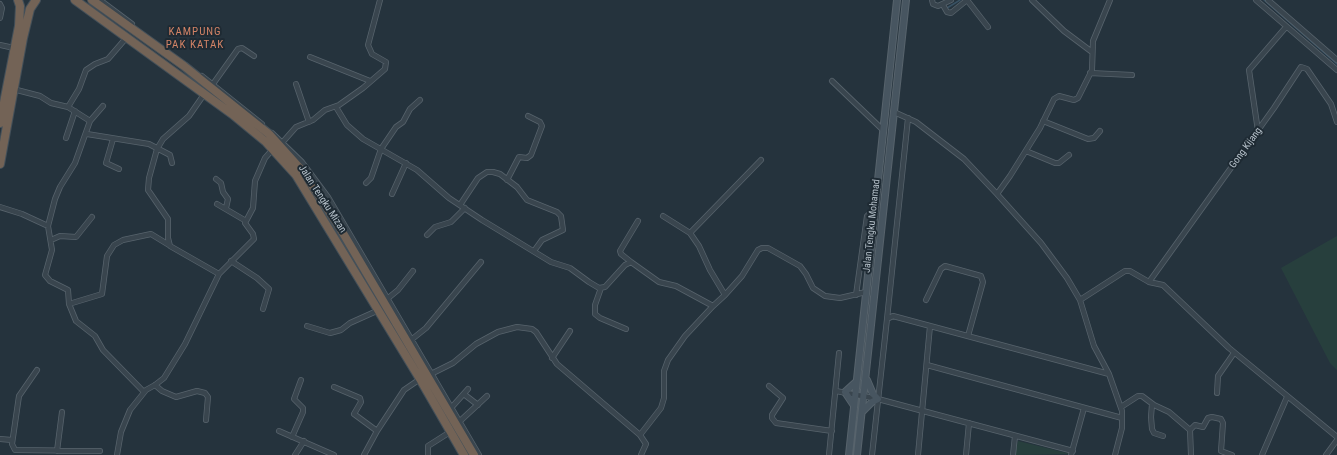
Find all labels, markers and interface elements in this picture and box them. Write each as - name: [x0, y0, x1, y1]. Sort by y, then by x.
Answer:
- district label: KAMPUNG PAK KATAK: [166, 25, 224, 51]
- street label: Gong Kijang: [1227, 125, 1265, 171]
- street label: Jalan Tengku Mizan: [296, 163, 348, 235]
- street label: Jalan Tengku Mohamad: [861, 179, 883, 273]

